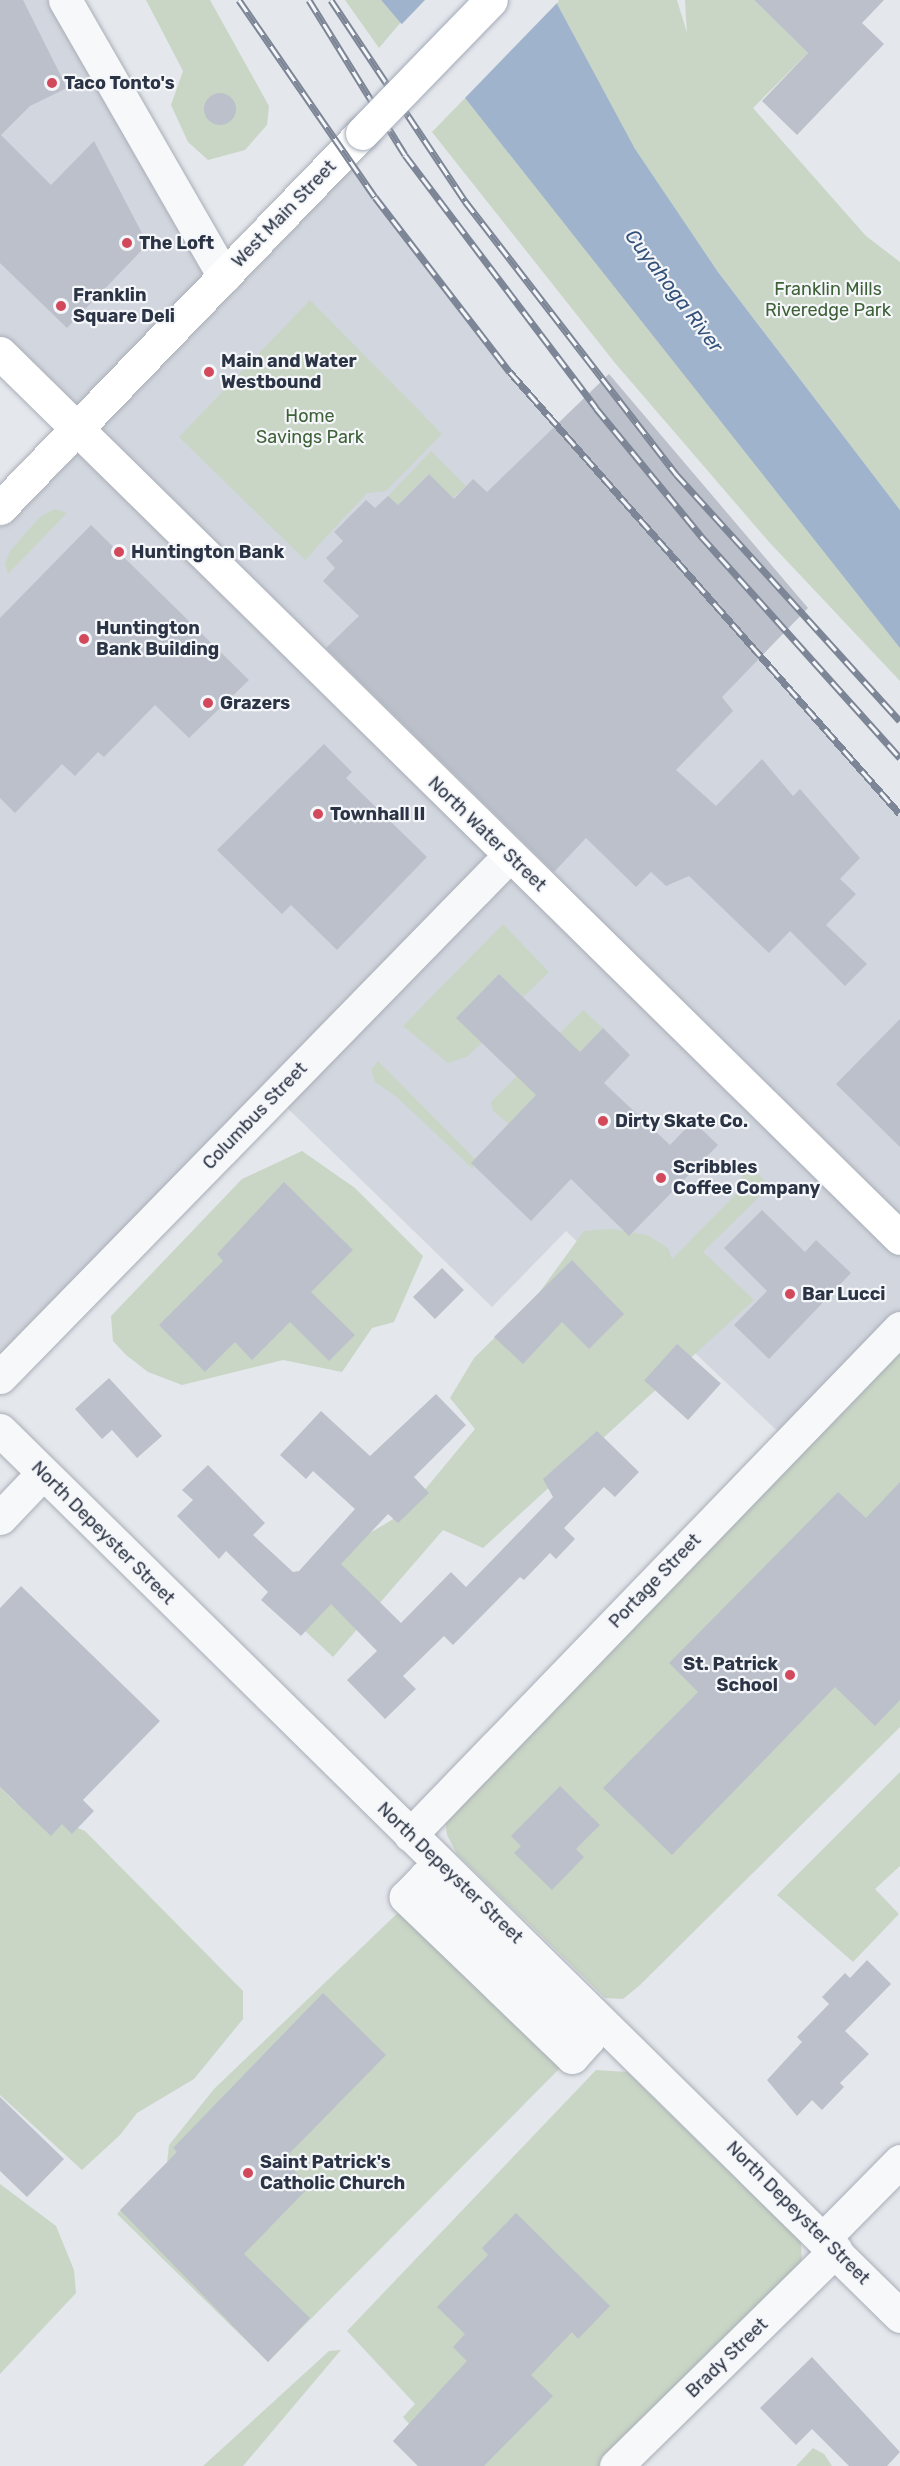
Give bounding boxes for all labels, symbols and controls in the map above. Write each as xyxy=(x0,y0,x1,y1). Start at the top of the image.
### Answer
place label: Taco Tonto's xyxy=(64,72,175,94)
marker: Taco Tonto's xyxy=(45,76,59,90)
street label: West Main Street xyxy=(227,156,341,272)
water label: Cuyahoga River xyxy=(620,225,728,357)
place label: The Loft xyxy=(139,232,214,254)
marker: The Loft xyxy=(120,236,134,250)
park label: Franklin Mills Riveredge Park xyxy=(765,279,891,322)
place label: Franklin Square Deli xyxy=(73,285,175,328)
marker: Franklin Square Deli xyxy=(54,299,68,313)
place label: Main and Water Westbound xyxy=(221,351,357,394)
marker: Main and Water Westbound xyxy=(202,365,216,379)
park label: Home Savings Park xyxy=(256,406,364,448)
place label: Huntington Bank xyxy=(131,541,284,563)
marker: Huntington Bank xyxy=(112,545,126,559)
place label: Huntington Bank Building xyxy=(96,618,219,660)
marker: Huntington Bank Building xyxy=(77,632,91,646)
place label: Grazers xyxy=(220,692,290,714)
marker: Grazers xyxy=(201,696,215,710)
street label: North Water Street xyxy=(423,772,551,896)
place label: Townhall II xyxy=(330,803,425,825)
marker: Townhall II xyxy=(311,807,325,821)
street label: Columbus Street xyxy=(198,1058,312,1174)
place label: Dirty Skate Co. xyxy=(615,1110,749,1132)
marker: Dirty Skate Co. xyxy=(596,1114,610,1128)
place label: Scribbles Coffee Company xyxy=(673,1157,820,1200)
marker: Scribbles Coffee Company xyxy=(654,1171,668,1185)
place label: Bar Lucci xyxy=(802,1283,886,1305)
marker: Bar Lucci xyxy=(783,1287,797,1301)
street label: North Depeyster Street xyxy=(27,1457,179,1609)
street label: Portage Street xyxy=(605,1529,705,1633)
place label: St. Patrick School xyxy=(683,1654,778,1696)
marker: St. Patrick School xyxy=(783,1668,797,1682)
street label: North Depeyster Street xyxy=(373,1798,527,1948)
street label: North Depeyster Street xyxy=(722,2137,874,2289)
place label: Saint Patrick's Catholic Church xyxy=(260,2152,405,2194)
marker: Saint Patrick's Catholic Church xyxy=(241,2166,255,2180)
street label: Brady Street xyxy=(681,2314,773,2402)

